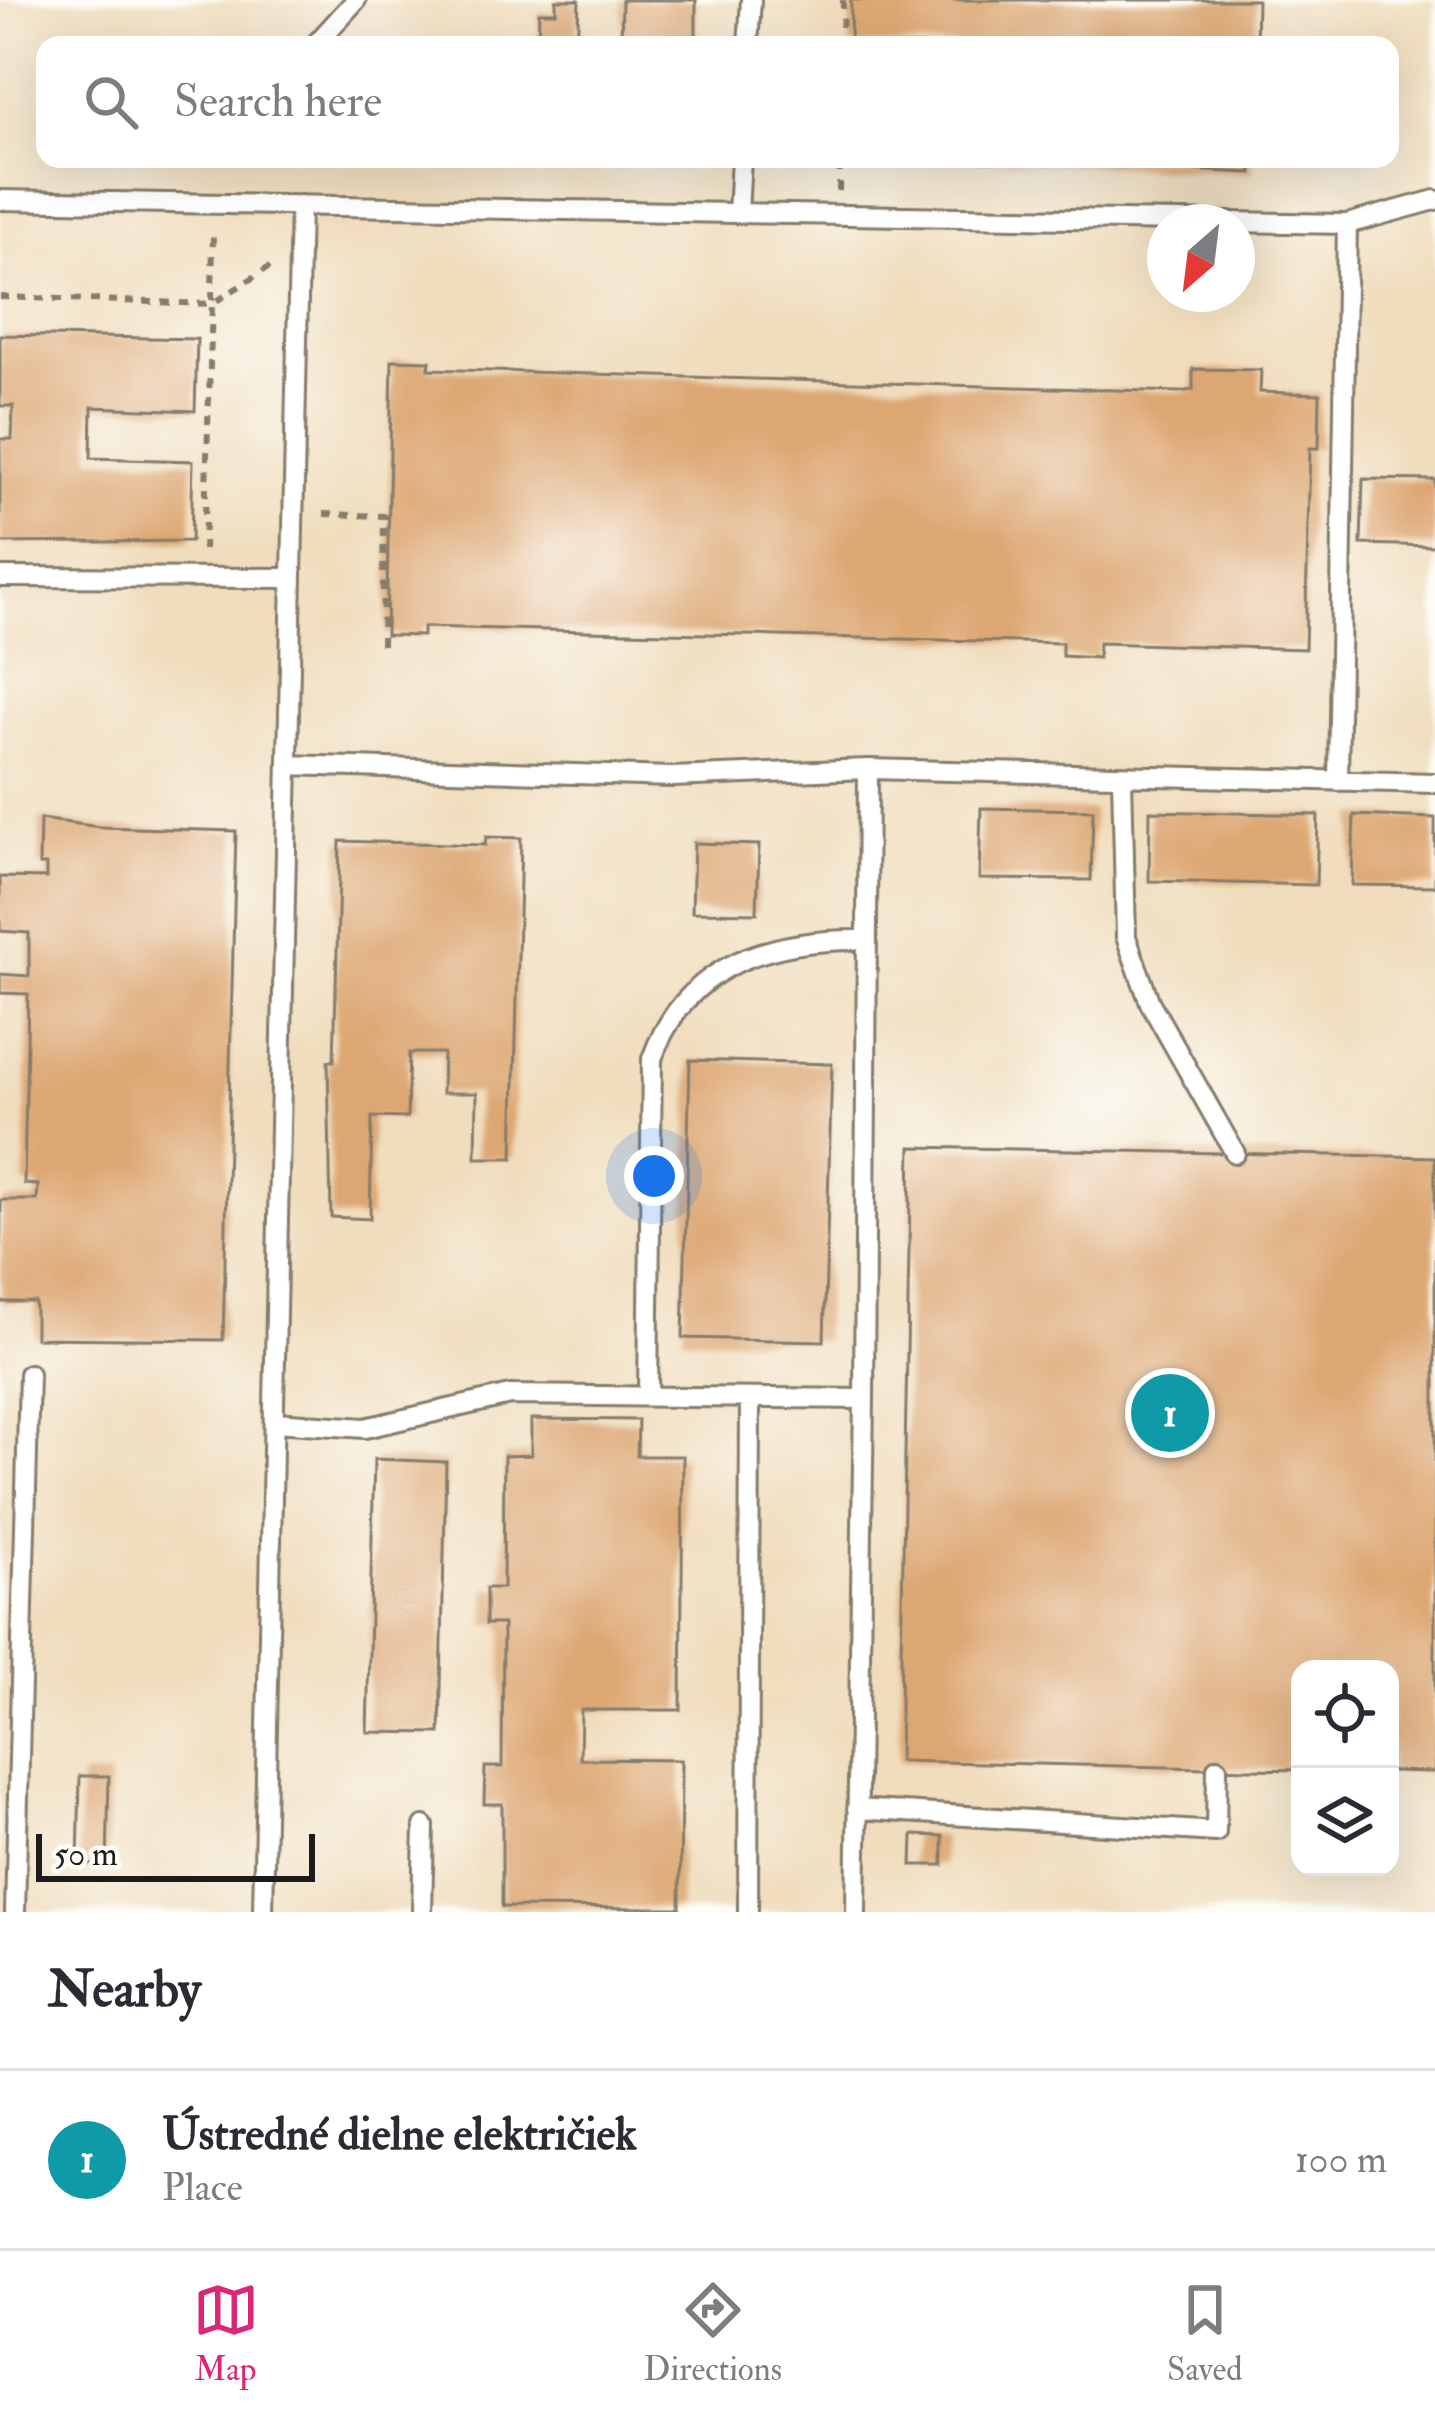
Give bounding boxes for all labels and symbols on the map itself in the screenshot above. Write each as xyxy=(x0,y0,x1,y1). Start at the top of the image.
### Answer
north arrow xyxy=(1147,204,1255,312)
your location xyxy=(624,1146,684,1206)
pin: 1 xyxy=(1131,1368,1209,1458)
scale bar xyxy=(36,1828,315,1881)

